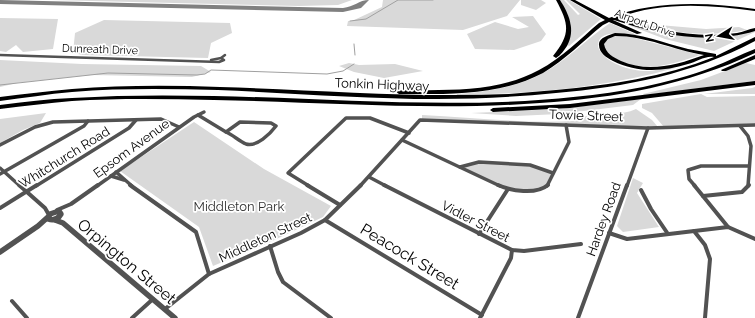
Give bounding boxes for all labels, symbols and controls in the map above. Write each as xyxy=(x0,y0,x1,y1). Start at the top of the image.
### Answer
street label: Airport Drive xyxy=(613,6,677,41)
north arrow xyxy=(699,16,739,56)
text: N xyxy=(702,32,717,43)
street label: Dunreath Drive xyxy=(62,42,139,57)
street label: Tonkin Highway xyxy=(334,75,430,94)
street label: Towie Street xyxy=(549,107,624,124)
street label: Epsom Avenue xyxy=(90,116,173,181)
street label: Whitchurch Road xyxy=(16,123,112,191)
street label: Hardey Road xyxy=(583,180,624,258)
street label: Vidler Street xyxy=(439,198,513,245)
park label: Middleton Park xyxy=(194,199,285,214)
street label: Middleton Street xyxy=(217,209,314,265)
street label: Orpington Street xyxy=(74,215,180,308)
street label: Peacock Street xyxy=(357,219,463,294)

